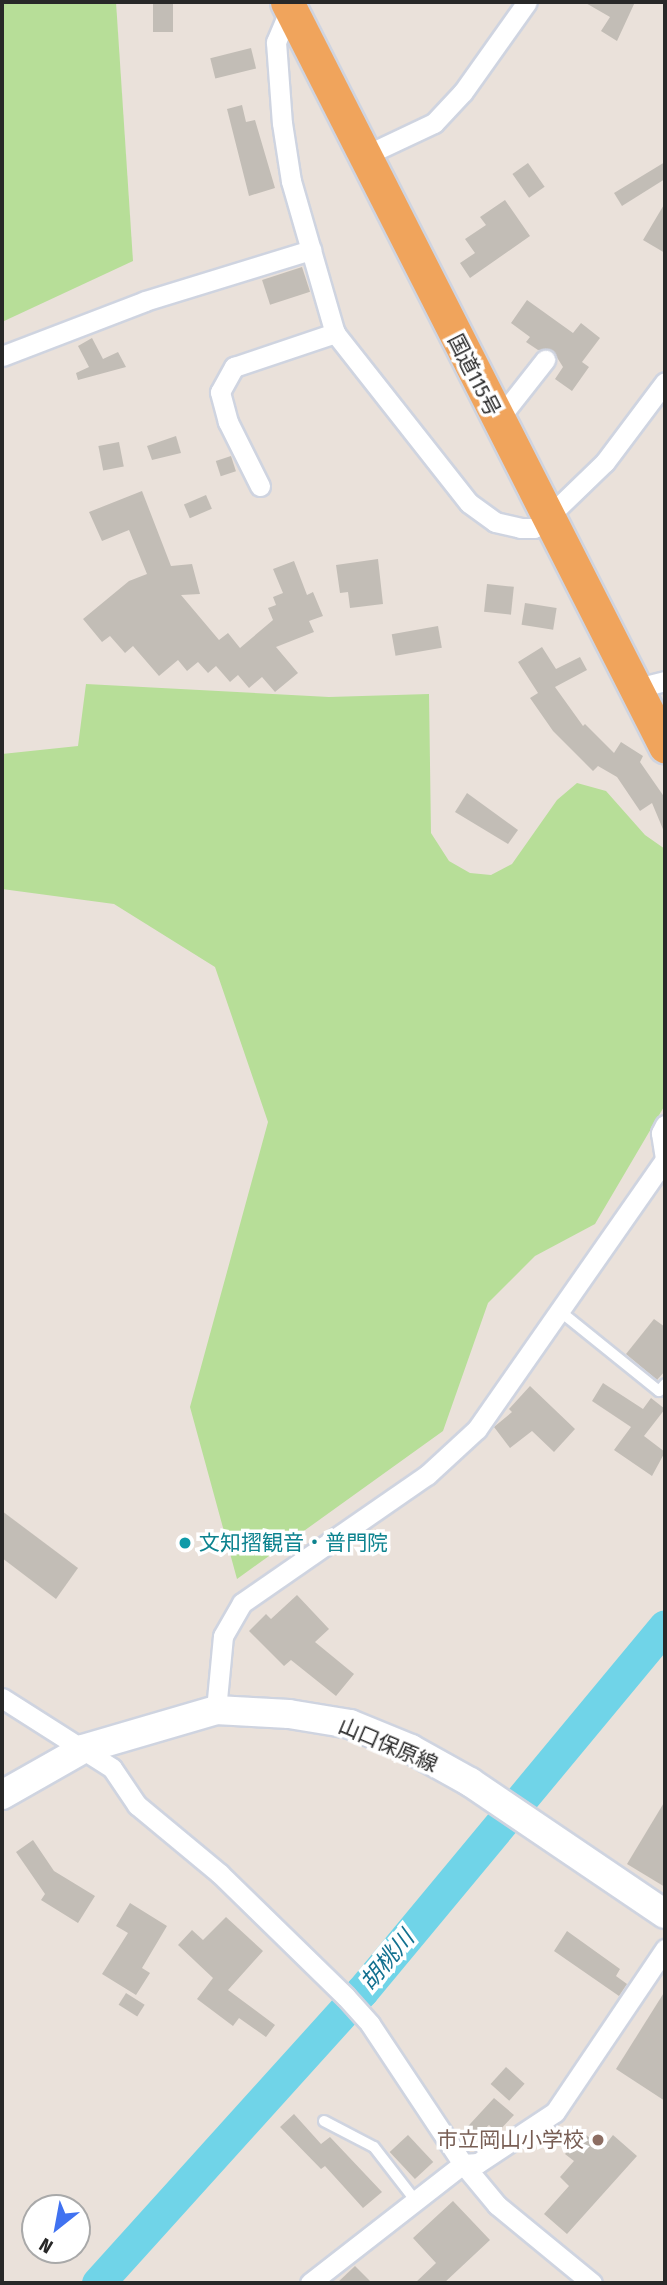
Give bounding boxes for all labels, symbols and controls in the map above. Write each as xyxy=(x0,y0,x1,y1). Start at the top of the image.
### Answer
street label: 国道115号 xyxy=(443,330,505,420)
place label: 文知摺観音・普門院 xyxy=(199,1530,388,1556)
marker: 文知摺観音・普門院 xyxy=(177,1535,193,1551)
street label: 山口保原線 xyxy=(335,1713,441,1777)
water label: 胡桃川 xyxy=(354,1925,420,1995)
place label: 市立岡山小学校 xyxy=(437,2127,584,2153)
marker: 市立岡山小学校 xyxy=(590,2132,606,2148)
north arrow xyxy=(21,2194,91,2264)
text: N xyxy=(35,2233,57,2259)

